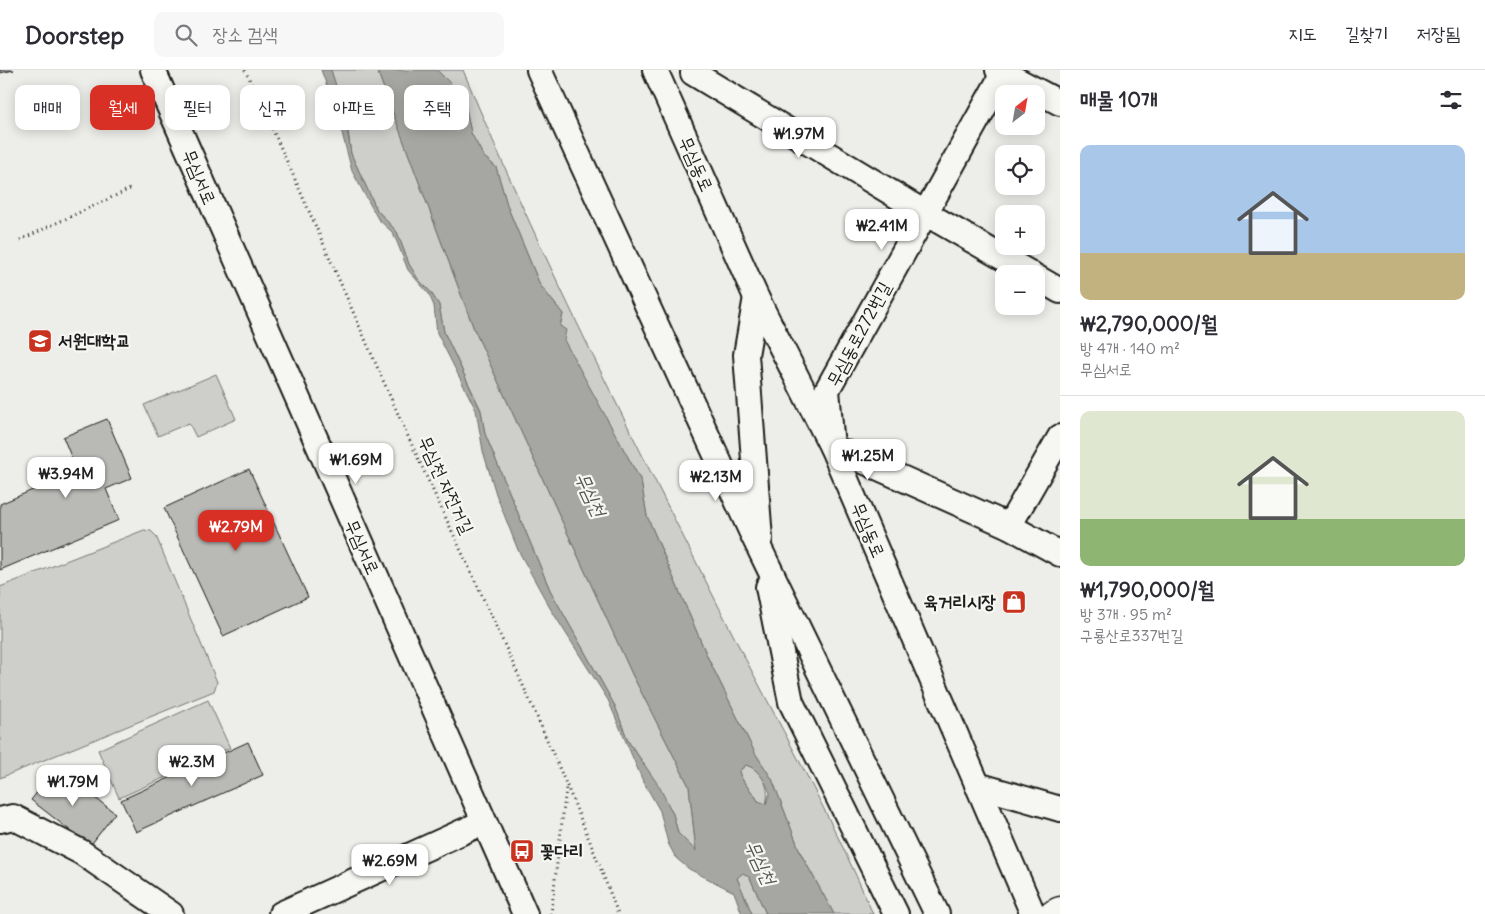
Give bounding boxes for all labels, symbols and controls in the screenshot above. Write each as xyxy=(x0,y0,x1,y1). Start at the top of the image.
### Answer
search box xyxy=(154,12,504,57)
text: Doorstep xyxy=(25,20,124,50)
icon: search xyxy=(172,21,200,49)
text: 장소 검색 xyxy=(212,22,278,46)
text: 지도 xyxy=(1288,22,1317,45)
text: 길찾기 xyxy=(1345,22,1389,45)
text: 저장됨 xyxy=(1417,22,1460,45)
chip: 매매 xyxy=(15,85,80,130)
chip: 월세 xyxy=(90,85,155,130)
chip: 필터 xyxy=(165,85,230,130)
chip: 신규 xyxy=(240,85,305,130)
chip: 아파트 xyxy=(315,85,394,130)
chip: 주택 xyxy=(404,85,469,130)
north arrow xyxy=(995,85,1045,135)
map controls xyxy=(995,85,1045,315)
text: 매물 10개 xyxy=(1080,86,1158,113)
icon: filters xyxy=(1437,86,1465,114)
pin: ₩1.97M xyxy=(758,116,840,159)
text: ₩1.97M xyxy=(773,123,825,143)
street label: 무심동로 xyxy=(674,133,719,195)
button: locate xyxy=(995,145,1045,195)
street label: 무심서로 xyxy=(178,146,221,208)
icon: home xyxy=(1228,178,1318,268)
button: + xyxy=(995,205,1045,255)
pin: ₩2.41M xyxy=(841,208,923,251)
text: ₩2.41M xyxy=(856,215,908,235)
button: − xyxy=(995,265,1045,315)
street label: 무심동로272번길 xyxy=(821,277,896,390)
text: ₩2,790,000/월 xyxy=(1080,310,1218,337)
school or university icon: 서원대학교 xyxy=(27,328,53,354)
place label: 서원대학교 xyxy=(58,329,130,352)
text: 방 4개 · 140 m² xyxy=(1080,338,1180,358)
text: 무심서로 xyxy=(1080,359,1132,379)
street label: 무심천 자전거길 xyxy=(414,432,479,538)
pin: ₩1.25M xyxy=(827,438,909,481)
pin: ₩1.69M xyxy=(315,442,397,485)
icon: home xyxy=(1228,443,1318,533)
text: ₩1.25M xyxy=(842,445,894,465)
text: ₩1.69M xyxy=(330,449,383,469)
pin: ₩3.94M xyxy=(25,456,107,499)
pin: ₩2.13M xyxy=(675,460,757,502)
text: ₩3.94M xyxy=(38,463,94,483)
text: ₩2.13M xyxy=(690,466,742,486)
water label: 무심천 xyxy=(570,468,612,521)
street label: 무심동로 xyxy=(847,499,890,561)
pin: ₩2.79M xyxy=(195,510,277,552)
text: ₩2.79M xyxy=(209,516,263,536)
street label: 무심서로 xyxy=(340,516,385,578)
text: ₩1,790,000/월 xyxy=(1080,576,1215,603)
shop icon: 육거리시장 xyxy=(1001,589,1027,615)
place label: 육거리시장 xyxy=(924,590,997,613)
text: 방 3개 · 95 m² xyxy=(1080,604,1172,624)
text: 구룡산로337번길 xyxy=(1080,625,1183,645)
pin: ₩2.3M xyxy=(157,744,227,787)
text: ₩2.3M xyxy=(169,751,215,771)
pin: ₩1.79M xyxy=(32,764,114,807)
text: ₩1.79M xyxy=(47,771,99,791)
water label: 무심천 xyxy=(740,836,782,889)
bus stop icon: 꽃다리 xyxy=(509,838,535,864)
place label: 꽃다리 xyxy=(540,839,583,862)
pin: ₩2.69M xyxy=(349,844,431,886)
text: ₩2.69M xyxy=(362,850,418,870)

